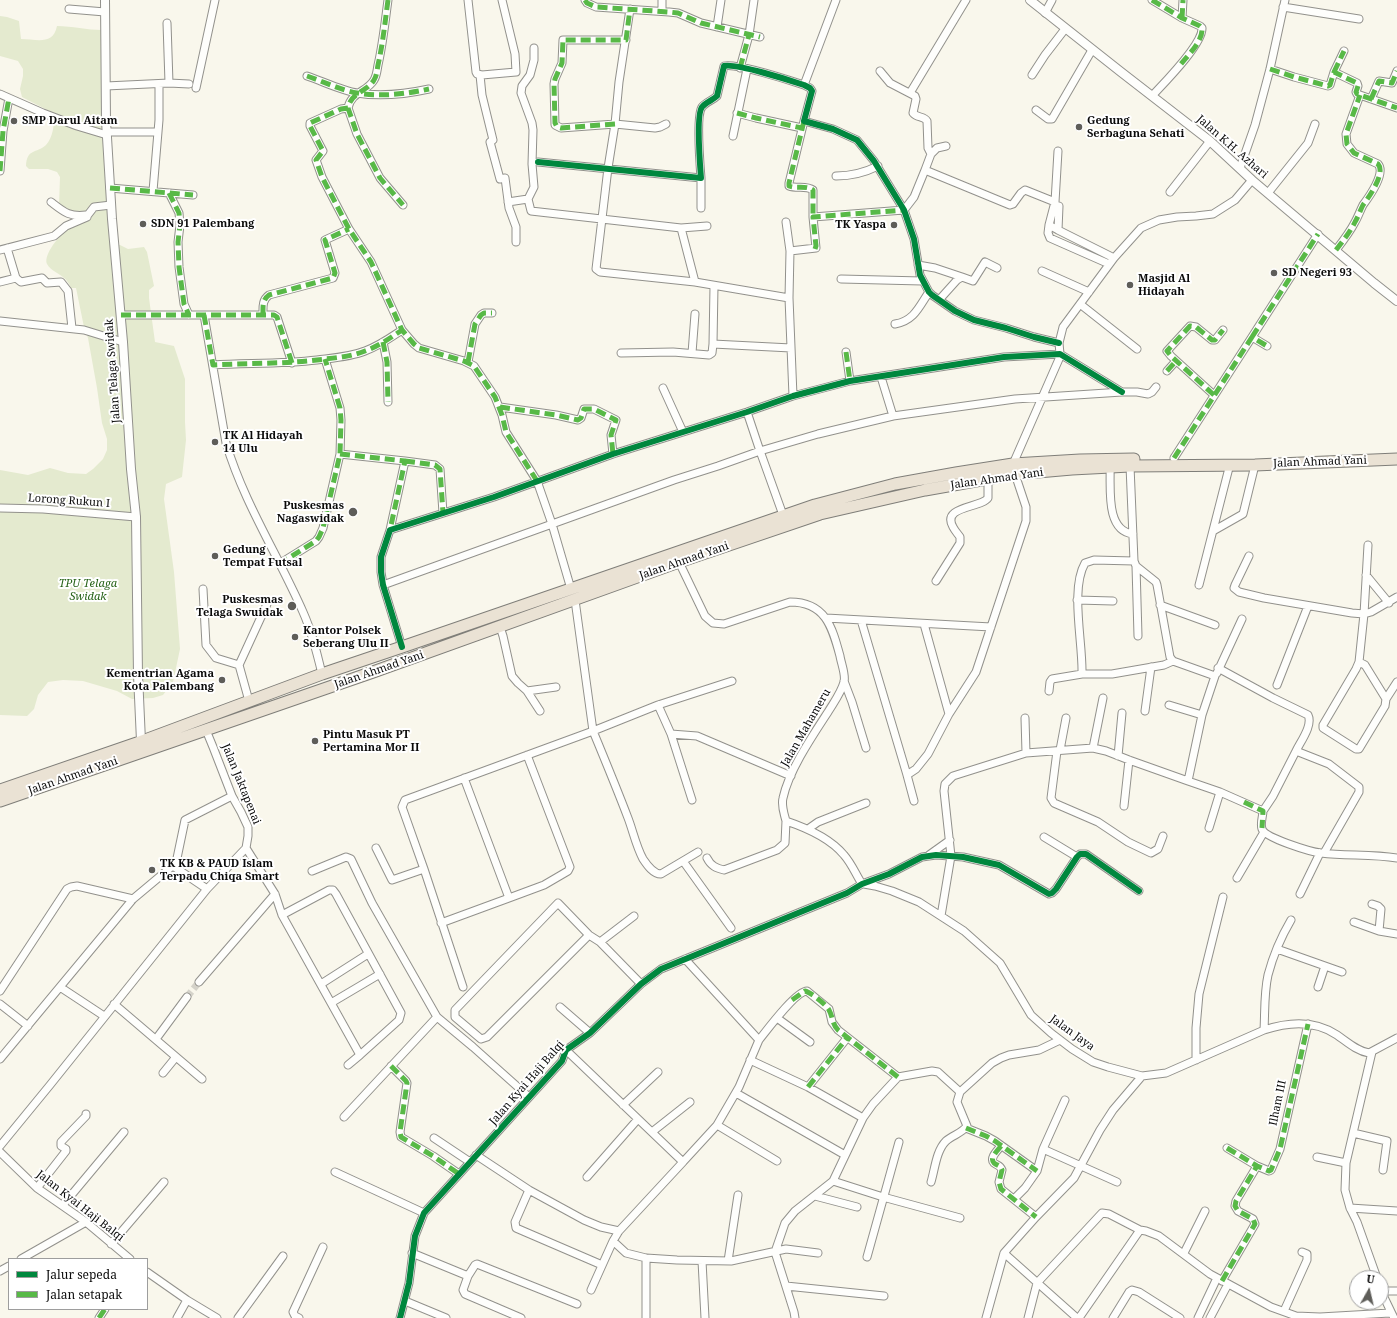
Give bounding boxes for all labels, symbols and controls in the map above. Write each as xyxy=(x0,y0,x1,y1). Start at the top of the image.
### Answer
street label: Jalan K.H. Azhari xyxy=(1194,113,1270,181)
place label: SMP Darul Aitam xyxy=(22,114,118,128)
place label: Gedung Serbaguna Sehati xyxy=(1087,114,1184,140)
marker: SMP Darul Aitam xyxy=(9,116,19,126)
marker: Gedung Serbaguna Sehati xyxy=(1074,122,1084,132)
place label: SDN 91 Palembang xyxy=(151,217,254,231)
place label: TK Yaspa xyxy=(835,218,886,232)
marker: SDN 91 Palembang xyxy=(138,219,148,229)
marker: TK Yaspa xyxy=(889,220,899,230)
place label: SD Negeri 93 xyxy=(1282,266,1352,280)
marker: SD Negeri 93 xyxy=(1269,268,1279,278)
place label: Masjid Al Hidayah xyxy=(1138,272,1190,298)
marker: Masjid Al Hidayah xyxy=(1125,280,1135,290)
street label: Jalan Telaga Swidak xyxy=(103,318,123,424)
place label: TK Al Hidayah 14 Ulu xyxy=(223,429,303,455)
marker: TK Al Hidayah 14 Ulu xyxy=(210,437,220,447)
street label: Jalan Ahmad Yani xyxy=(1273,454,1367,470)
street label: Jalan Ahmad Yani xyxy=(950,466,1044,492)
street label: Lorong Rukun I xyxy=(28,492,110,510)
place label: Puskesmas Nagaswidak xyxy=(277,499,344,525)
marker: Puskesmas Nagaswidak xyxy=(347,506,359,518)
street label: Jalan Ahmad Yani xyxy=(638,540,730,582)
place label: Gedung Tempat Futsal xyxy=(223,543,302,569)
marker: Gedung Tempat Futsal xyxy=(210,551,220,561)
park label: TPU Telaga Swidak xyxy=(59,577,117,603)
place label: Puskesmas Telaga Swuidak xyxy=(196,593,283,619)
marker: Puskesmas Telaga Swuidak xyxy=(286,600,298,612)
place label: Kantor Polsek Seberang Ulu II xyxy=(303,624,389,650)
marker: Kantor Polsek Seberang Ulu II xyxy=(290,632,300,642)
street label: Jalan Ahmad Yani xyxy=(333,649,425,691)
place label: Kementrian Agama Kota Palembang xyxy=(106,667,214,693)
marker: Kementrian Agama Kota Palembang xyxy=(217,675,227,685)
street label: Jalan Mahameru xyxy=(778,687,834,769)
place label: Pintu Masuk PT Pertamina Mor II xyxy=(323,728,419,754)
marker: Pintu Masuk PT Pertamina Mor II xyxy=(310,736,320,746)
street label: Jalan Jaktapenai xyxy=(219,742,263,826)
street label: Jalan Ahmad Yani xyxy=(27,755,119,797)
place label: TK KB & PAUD Islam Terpadu Chiqa Smart xyxy=(160,857,279,883)
marker: TK KB & PAUD Islam Terpadu Chiqa Smart xyxy=(147,865,157,875)
street label: Jalan Jaya xyxy=(1047,1012,1097,1054)
street label: Jalan Kyai Haji Balqi xyxy=(487,1038,567,1128)
street label: Ilham III xyxy=(1267,1079,1289,1127)
street label: Jalan Kyai Haji Balqi xyxy=(34,1168,126,1244)
legend xyxy=(8,1258,148,1310)
text: Jalur sepeda xyxy=(46,1266,117,1283)
north arrow xyxy=(1349,1270,1389,1310)
text: U xyxy=(1365,1271,1376,1287)
text: Jalan setapak xyxy=(46,1286,122,1303)

